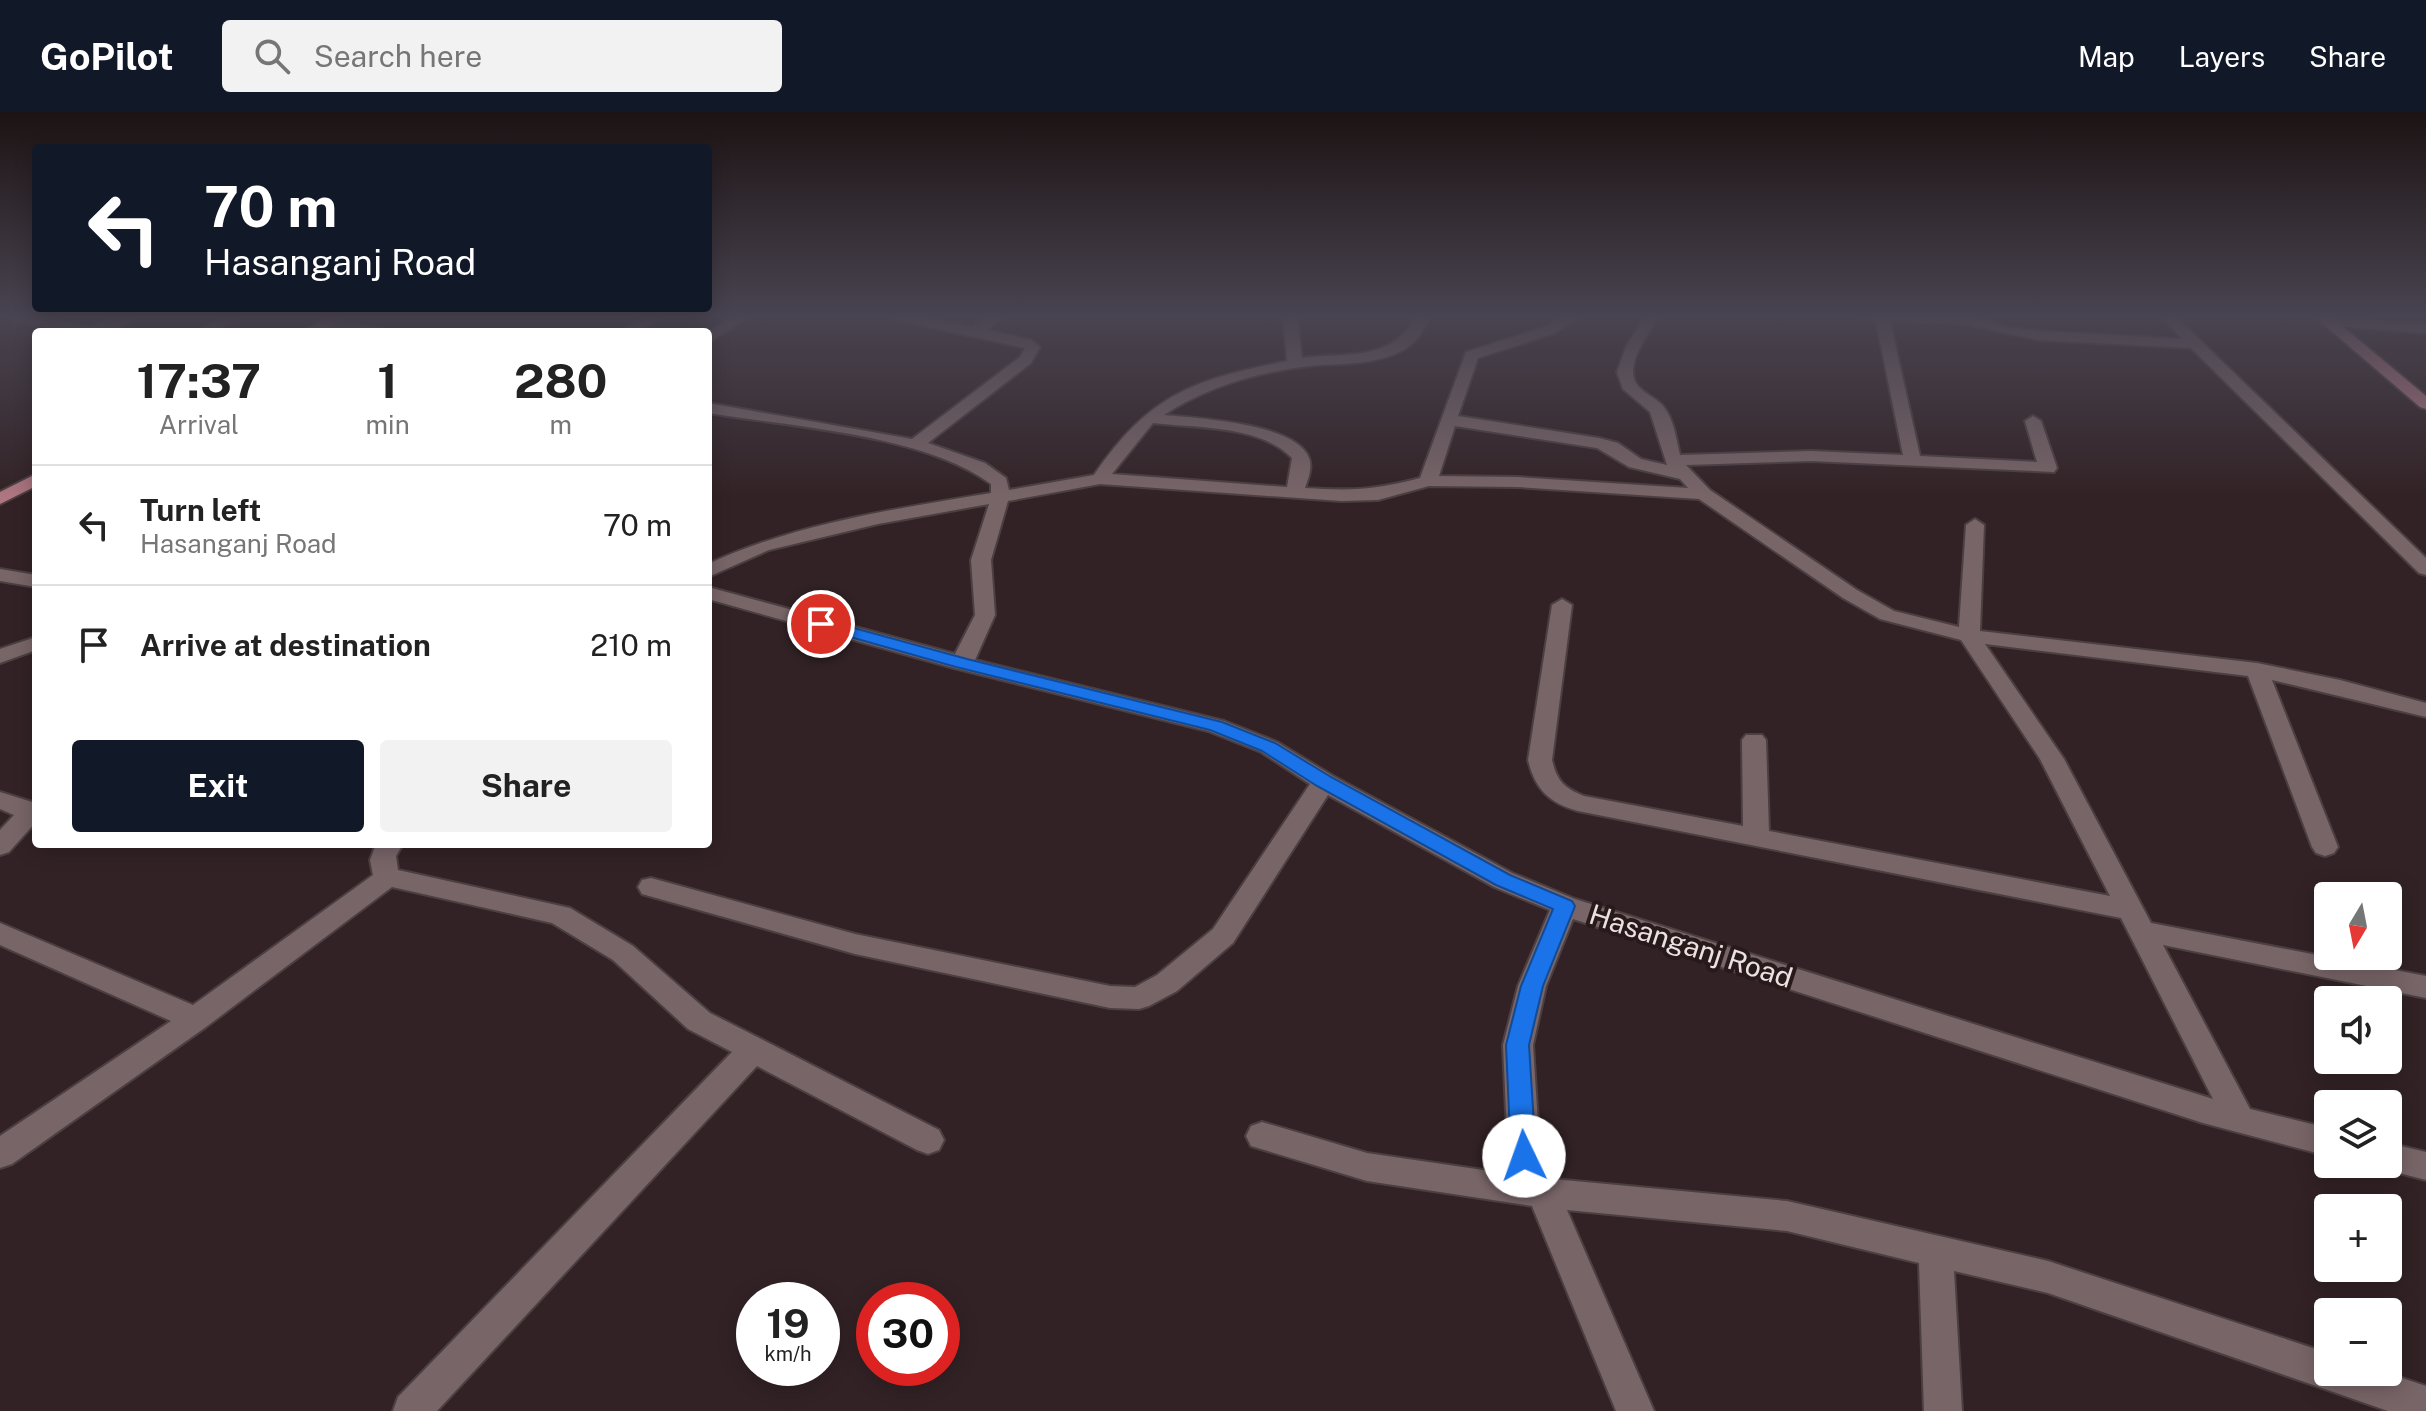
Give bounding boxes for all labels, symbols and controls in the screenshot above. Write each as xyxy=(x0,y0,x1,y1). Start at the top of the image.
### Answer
search box xyxy=(222,20,782,92)
text: GoPilot xyxy=(40,34,174,79)
icon: search xyxy=(250,34,294,78)
text: Search here xyxy=(314,38,482,74)
text: Map xyxy=(2078,40,2135,73)
text: Layers xyxy=(2179,40,2265,73)
text: Share xyxy=(2309,40,2386,73)
text: 70 m xyxy=(204,174,337,240)
icon: left xyxy=(72,176,176,280)
text: Hasanganj Road xyxy=(204,241,476,283)
text: 17:37 xyxy=(136,352,261,409)
text: 1 xyxy=(377,352,398,409)
text: 280 xyxy=(514,352,608,409)
text: Arrival xyxy=(159,409,239,440)
text: min xyxy=(366,409,410,440)
text: m xyxy=(550,409,572,440)
text: Turn left xyxy=(140,492,261,528)
icon: left xyxy=(72,503,116,547)
text: 70 m xyxy=(603,507,672,543)
text: Hasanganj Road xyxy=(140,528,337,559)
pin xyxy=(787,590,855,658)
icon: arrive xyxy=(799,602,843,646)
icon: arrive xyxy=(72,623,116,667)
text: Arrive at destination xyxy=(140,627,431,663)
text: 210 m xyxy=(590,627,672,663)
button: Exit xyxy=(72,740,364,832)
button: Share xyxy=(380,740,672,832)
north arrow xyxy=(2314,882,2402,970)
map controls xyxy=(2314,882,2402,1386)
street label: Hasanganj Road xyxy=(1585,897,1797,994)
button: sound xyxy=(2314,986,2402,1074)
button: layers xyxy=(2314,1090,2402,1178)
position arrow xyxy=(1482,1114,1566,1198)
button: + xyxy=(2314,1194,2402,1282)
speed limit sign: 30 xyxy=(856,1282,960,1386)
button: − xyxy=(2314,1298,2402,1386)
text: 19 xyxy=(766,1300,810,1347)
text: km/h xyxy=(764,1342,812,1366)

